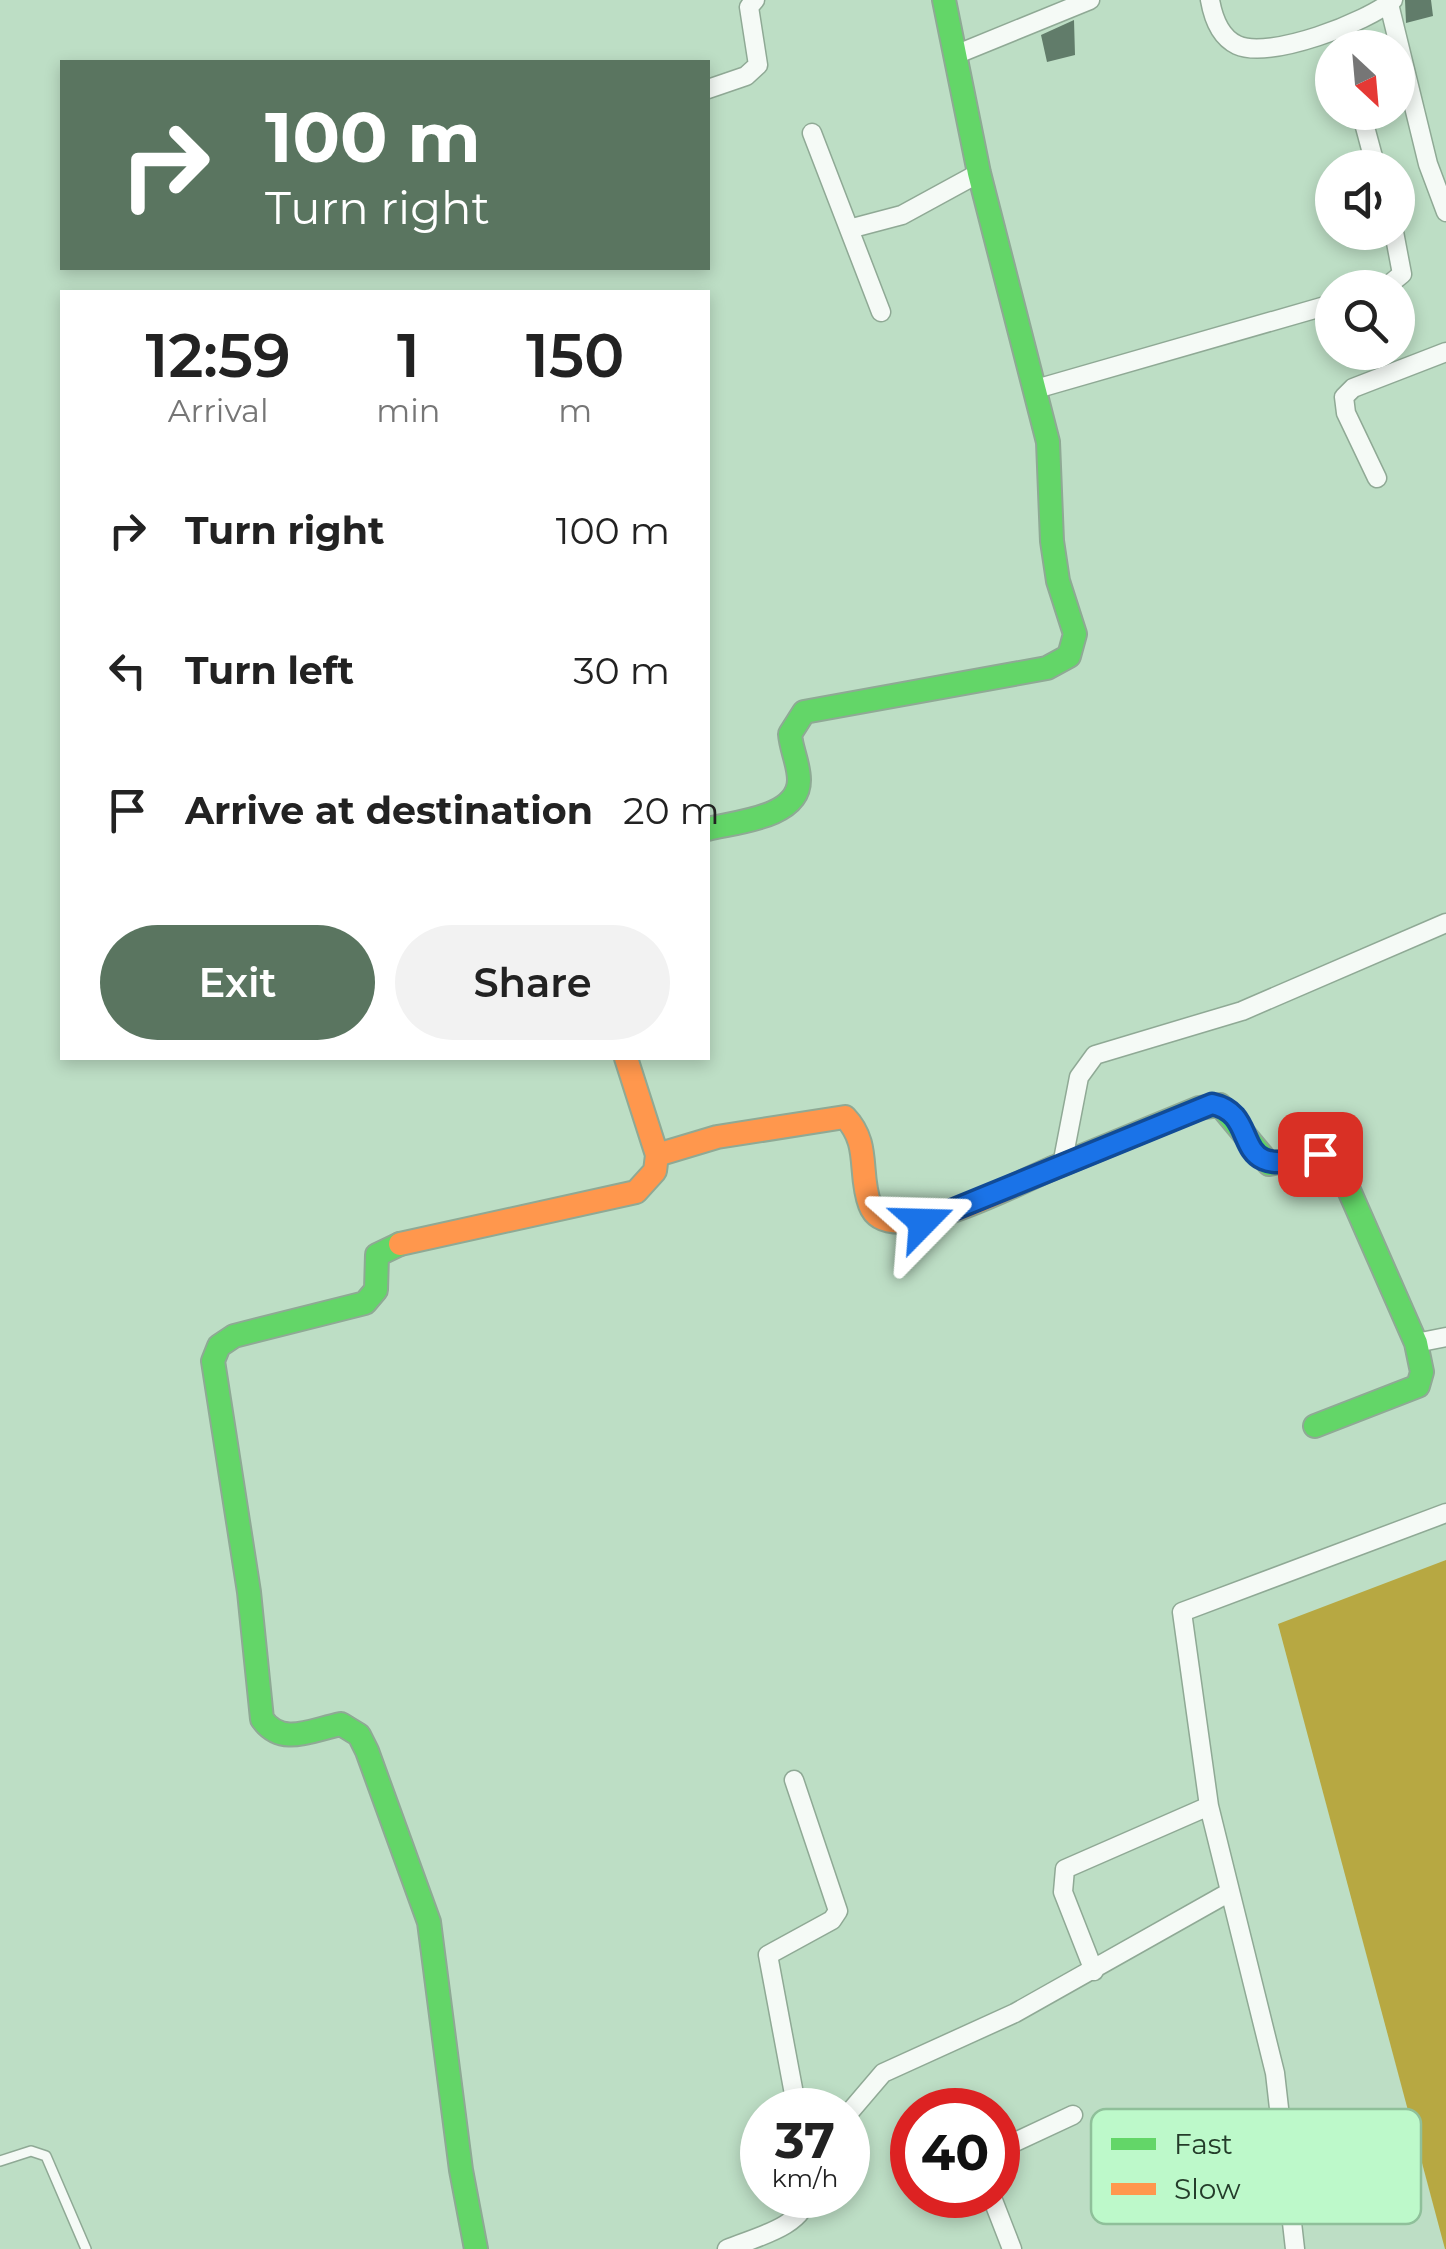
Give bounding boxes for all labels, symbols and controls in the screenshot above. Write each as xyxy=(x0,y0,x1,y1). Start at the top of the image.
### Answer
north arrow xyxy=(1315,30,1415,130)
map controls xyxy=(1315,30,1415,370)
text: 100 m xyxy=(265,94,481,180)
icon: right xyxy=(100,100,230,230)
button: sound xyxy=(1315,150,1415,250)
text: Turn right xyxy=(265,180,490,235)
button: search xyxy=(1315,270,1415,370)
text: 12:59 xyxy=(146,319,291,392)
text: 1 xyxy=(397,319,420,392)
text: 150 xyxy=(526,319,624,392)
text: Arrival xyxy=(168,391,269,430)
text: min xyxy=(376,391,440,430)
text: m xyxy=(558,391,592,430)
icon: right xyxy=(100,503,155,558)
text: Turn right xyxy=(185,507,384,554)
text: 100 m xyxy=(556,507,670,554)
icon: left xyxy=(100,643,155,698)
text: Turn left xyxy=(185,647,354,694)
text: 30 m xyxy=(573,647,670,694)
icon: arrive xyxy=(100,783,155,838)
text: Arrive at destination xyxy=(185,787,593,834)
text: 20 m xyxy=(623,787,720,834)
button: Exit xyxy=(100,925,375,1040)
button: Share xyxy=(395,925,670,1040)
pin xyxy=(1278,1112,1363,1197)
icon: arrive xyxy=(1293,1127,1348,1182)
position arrow xyxy=(871,1170,975,1274)
speed limit sign: 40 xyxy=(890,2088,1020,2218)
legend xyxy=(1091,2109,1421,2224)
text: 37 xyxy=(775,2110,835,2171)
text: Fast xyxy=(1174,2127,1233,2161)
text: km/h xyxy=(772,2163,838,2193)
text: Slow xyxy=(1174,2172,1241,2206)

